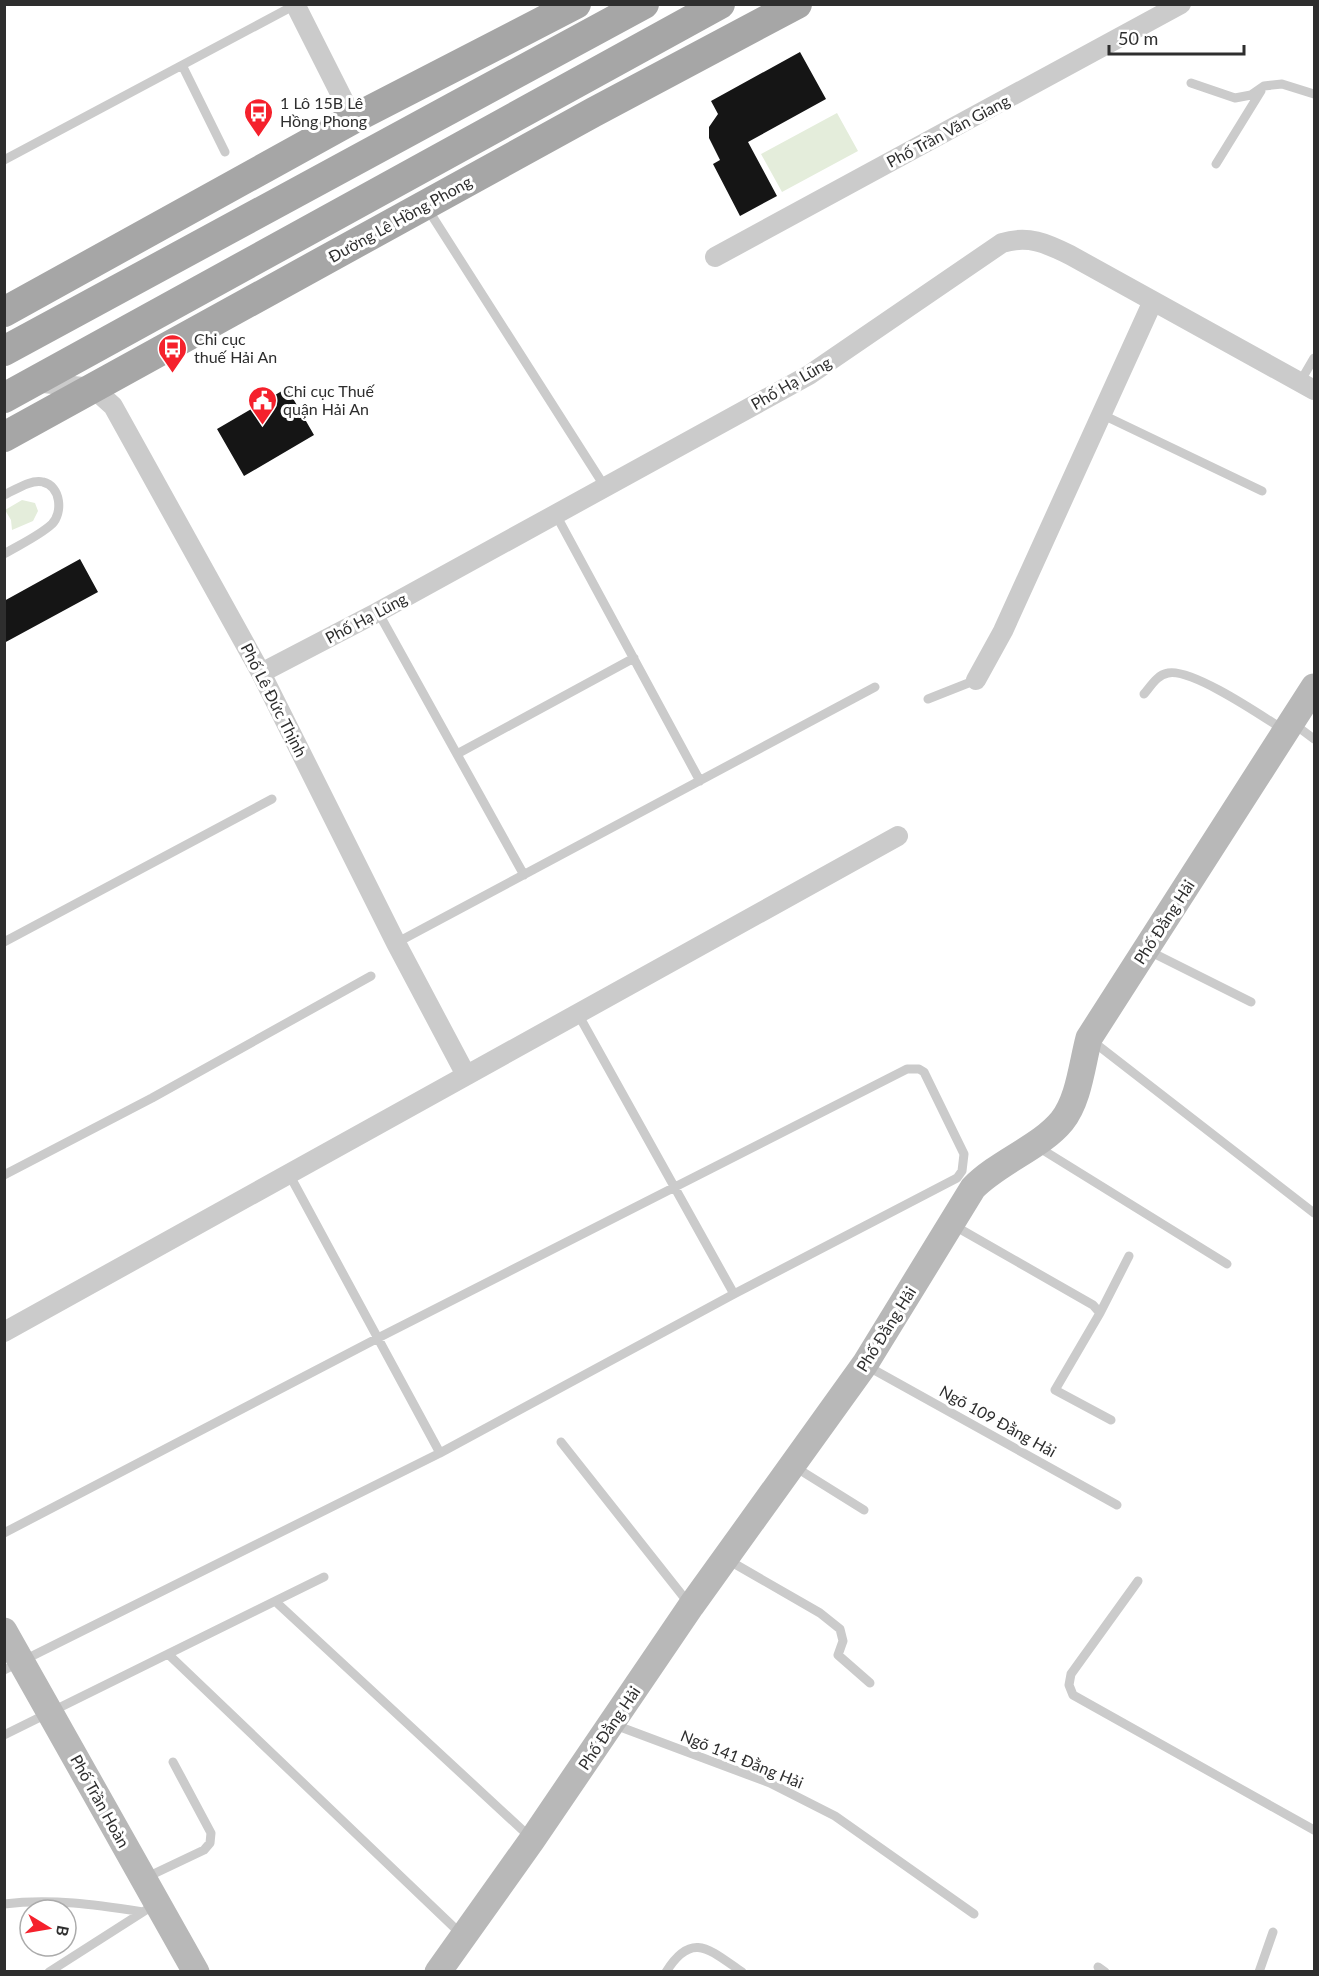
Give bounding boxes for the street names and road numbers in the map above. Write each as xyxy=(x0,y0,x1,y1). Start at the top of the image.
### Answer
street label: Phố Trần Văn Giang xyxy=(883,90,1012,171)
street label: Đường Lê Hồng Phong xyxy=(325,171,475,266)
street label: Phố Hạ Lũng xyxy=(747,352,834,413)
street label: Phố Hạ Lũng xyxy=(322,588,410,647)
street label: Phố Lê Đức Thịnh xyxy=(238,640,311,760)
street label: Phố Đằng Hải xyxy=(1129,876,1198,967)
street label: Phố Đằng Hải xyxy=(852,1283,919,1375)
street label: Ngõ 109 Đằng Hải xyxy=(937,1381,1060,1460)
street label: Phố Đằng Hải xyxy=(574,1682,644,1773)
street label: Ngõ 141 Đằng Hải xyxy=(678,1725,806,1792)
street label: Phố Trần Hoàn xyxy=(67,1751,134,1851)

